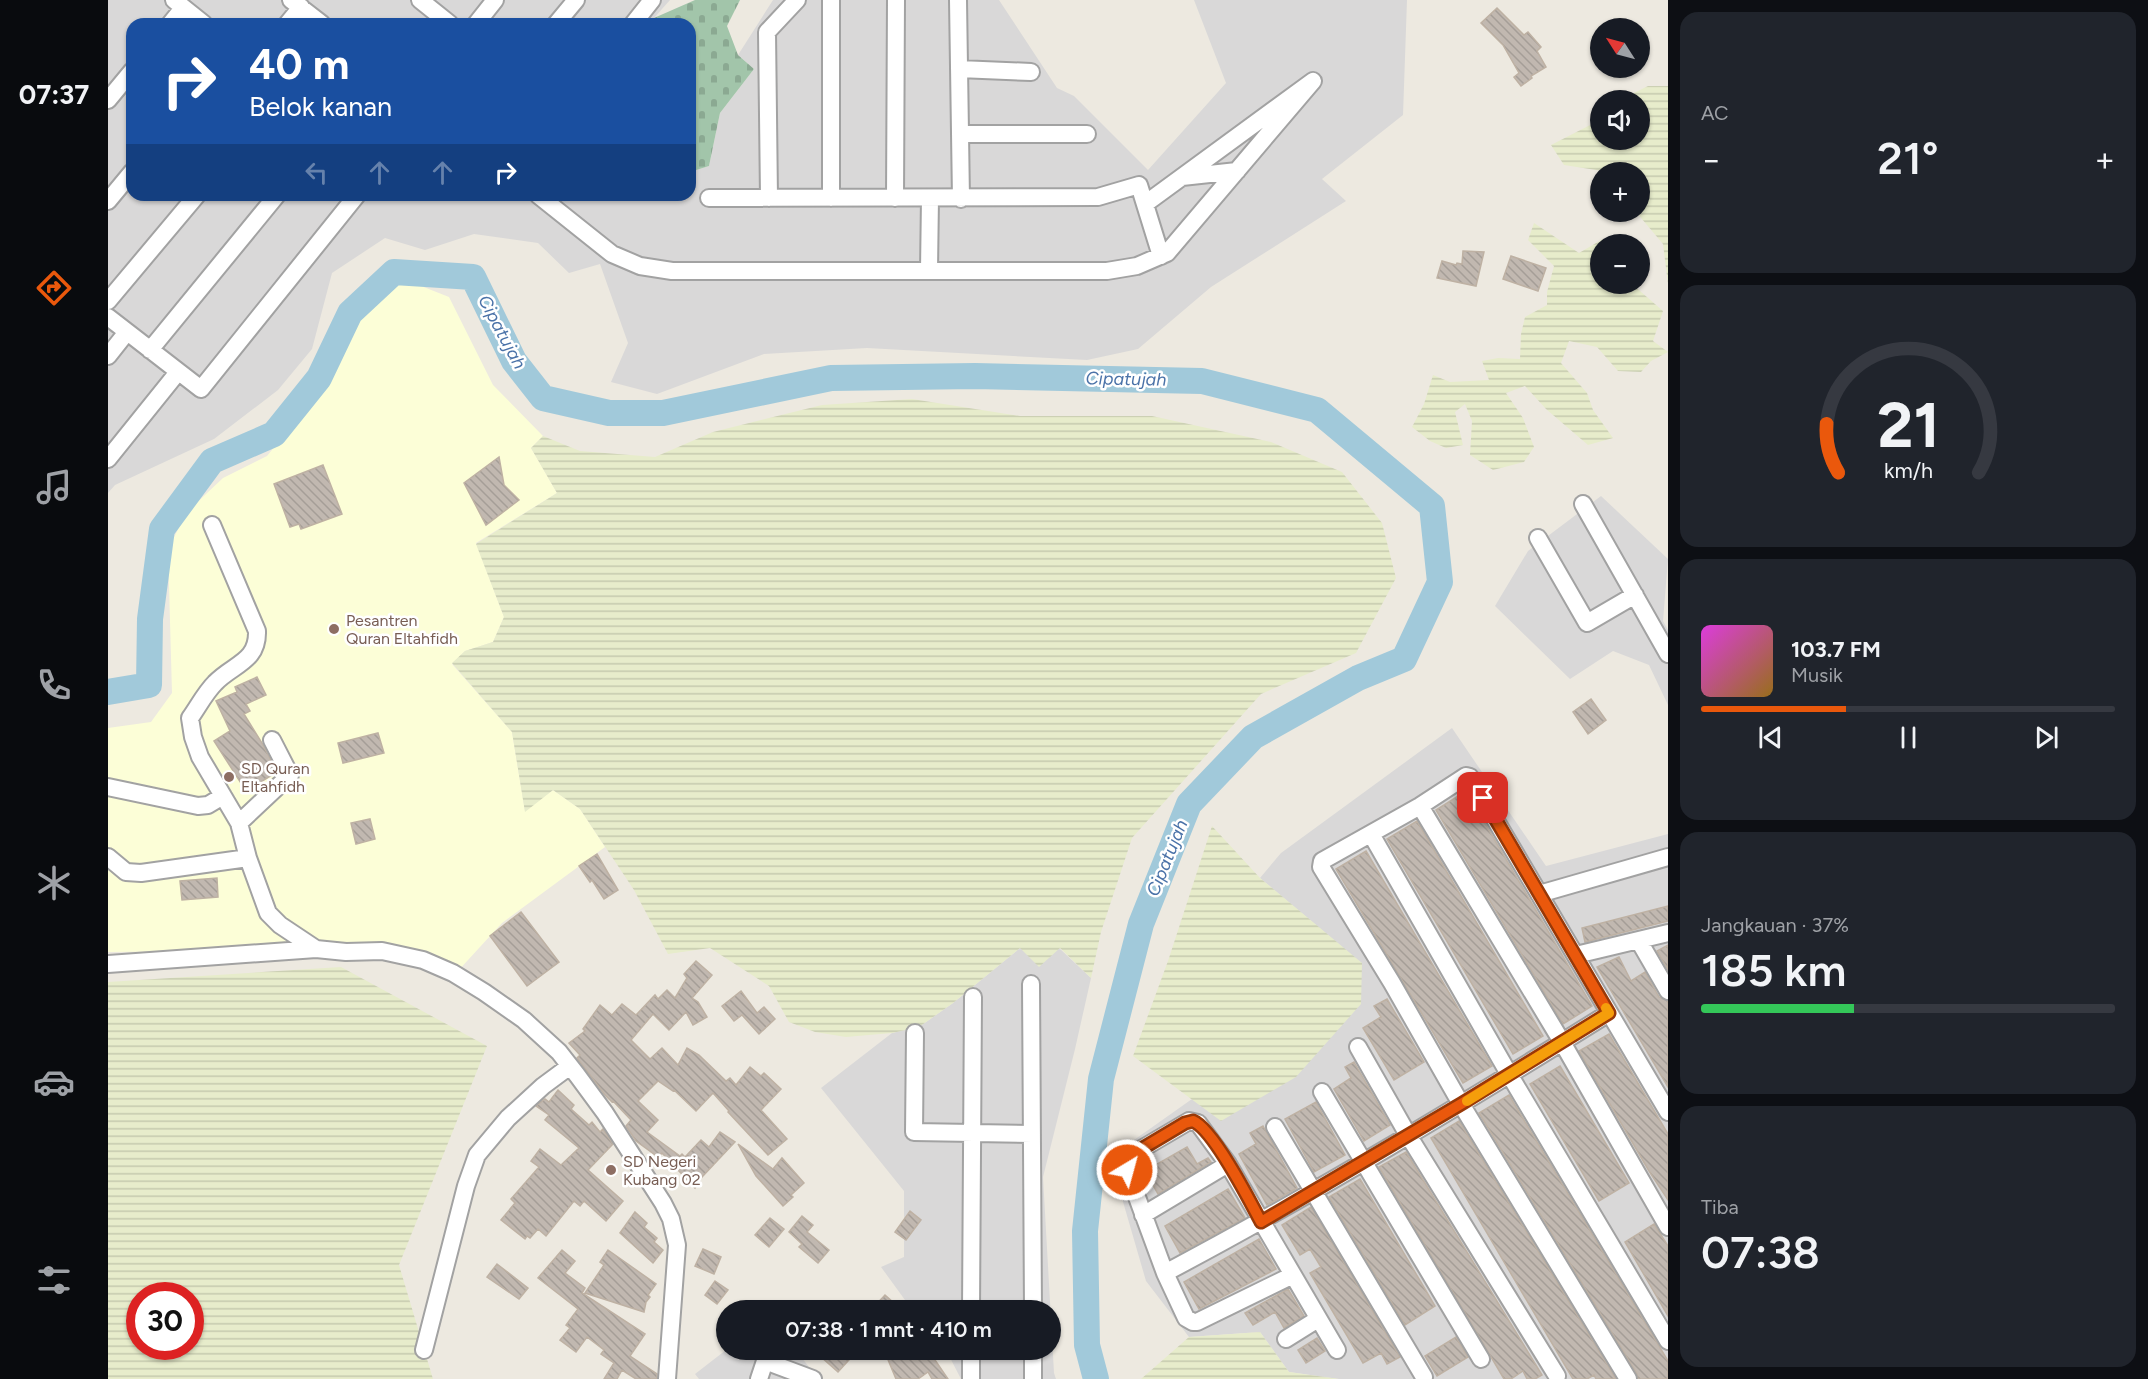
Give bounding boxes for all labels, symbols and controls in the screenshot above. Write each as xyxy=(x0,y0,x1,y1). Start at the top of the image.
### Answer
north arrow xyxy=(1590,18,1650,78)
map controls xyxy=(1590,18,1650,294)
text: 40 m xyxy=(249,39,349,90)
icon: right xyxy=(150,42,228,120)
text: 07:37 xyxy=(19,78,89,111)
text: Belok kanan xyxy=(249,90,392,123)
button: sound xyxy=(1590,90,1650,150)
text: AC xyxy=(1701,101,1729,125)
text: 21° xyxy=(1877,131,1939,185)
text: − xyxy=(1701,140,1722,179)
text: + xyxy=(2094,140,2115,179)
icon: left xyxy=(300,156,333,189)
icon: ahead xyxy=(363,156,396,189)
icon: ahead xyxy=(426,156,459,189)
icon: right xyxy=(489,156,522,189)
button: + xyxy=(1590,162,1650,222)
button: − xyxy=(1590,234,1650,294)
icon: directions xyxy=(33,267,75,309)
water label: Cipatujah xyxy=(473,291,531,373)
water label: Cipatujah xyxy=(1085,367,1167,391)
text: 21 xyxy=(1877,388,1939,463)
text: km/h xyxy=(1884,459,1932,484)
icon: music xyxy=(33,466,75,508)
place label: Pesantren Quran Eltahfidh xyxy=(346,611,458,648)
marker: Pesantren Quran Eltahfidh xyxy=(327,622,341,636)
text: 103.7 FM xyxy=(1791,636,1881,663)
text: Musik xyxy=(1791,663,1843,687)
icon: phone xyxy=(33,664,75,706)
icon: previous xyxy=(1754,721,1787,754)
icon: pause xyxy=(1892,721,1925,754)
icon: next xyxy=(2030,721,2063,754)
place label: SD Quran Eltahfidh xyxy=(241,759,310,796)
marker: SD Quran Eltahfidh xyxy=(222,770,236,784)
pin xyxy=(1457,772,1508,823)
icon: arrive xyxy=(1466,781,1499,814)
water label: Cipatujah xyxy=(1142,816,1192,900)
icon: climate xyxy=(33,862,75,904)
text: Jangkauan · 37% xyxy=(1701,913,1849,937)
text: 185 km xyxy=(1701,943,1846,997)
icon: car xyxy=(33,1061,75,1103)
position arrow xyxy=(1095,1138,1159,1202)
place label: SD Negeri Kubang 02 xyxy=(623,1152,701,1189)
marker: SD Negeri Kubang 02 xyxy=(604,1163,618,1177)
text: Tiba xyxy=(1701,1195,1739,1219)
text: 07:38 xyxy=(1701,1225,1820,1279)
icon: filters xyxy=(33,1259,75,1301)
speed limit sign: 30 xyxy=(126,1282,204,1360)
text: 07:38 · 1 mnt · 410 m xyxy=(785,1316,992,1343)

